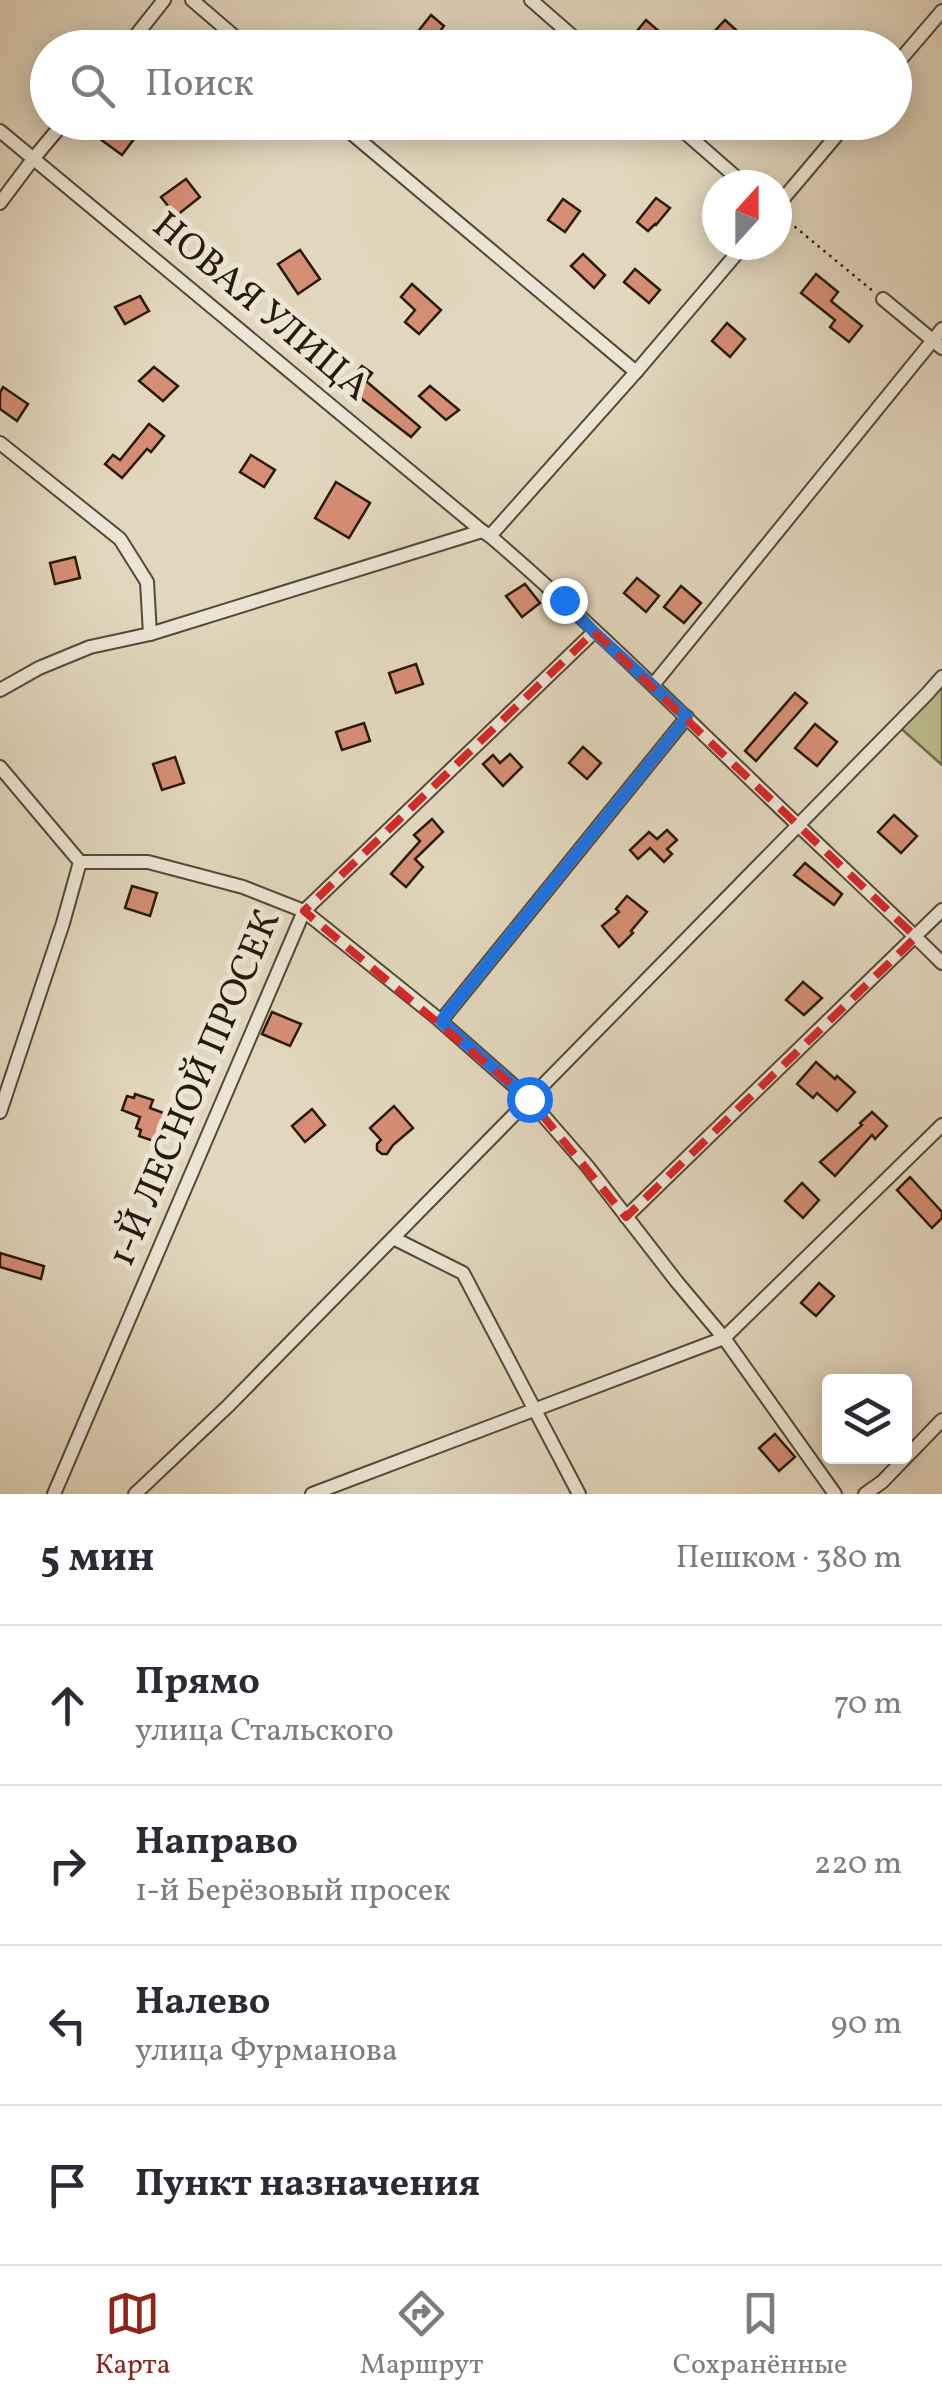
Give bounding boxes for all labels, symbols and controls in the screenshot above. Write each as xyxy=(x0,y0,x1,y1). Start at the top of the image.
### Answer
search box xyxy=(30,30,912,140)
icon: search xyxy=(65,58,120,113)
text: Поиск xyxy=(145,59,254,112)
north arrow xyxy=(702,170,792,260)
street label: НОВАЯ УЛИЦА xyxy=(140,201,380,415)
route end xyxy=(542,578,588,624)
street label: 1-Й ЛЕСНОЙ ПРОСЕК xyxy=(97,903,295,1275)
route start xyxy=(507,1077,553,1123)
map controls xyxy=(822,1374,912,1464)
button: layers xyxy=(822,1374,912,1464)
text: 5 мин xyxy=(40,1530,154,1589)
text: Пешком · 380 m xyxy=(676,1537,902,1581)
text: Прямо xyxy=(135,1657,260,1710)
icon: ahead xyxy=(40,1678,95,1733)
text: 70 m xyxy=(834,1683,902,1727)
text: улица Стальского xyxy=(135,1710,394,1754)
text: Направо xyxy=(135,1817,298,1870)
icon: right xyxy=(40,1838,95,1893)
text: 220 m xyxy=(814,1843,902,1887)
text: 1-й Берёзовый просек xyxy=(135,1870,450,1914)
text: Налево xyxy=(135,1977,271,2030)
icon: left xyxy=(40,1998,95,2053)
text: 90 m xyxy=(831,2003,902,2047)
text: улица Фурманова xyxy=(135,2030,398,2074)
icon: arrive xyxy=(40,2158,95,2213)
text: Пункт назначения xyxy=(135,2159,480,2212)
tab: Карта xyxy=(95,2286,171,2385)
tab: Маршрут xyxy=(360,2286,483,2385)
tab: Сохранённые xyxy=(673,2286,847,2385)

